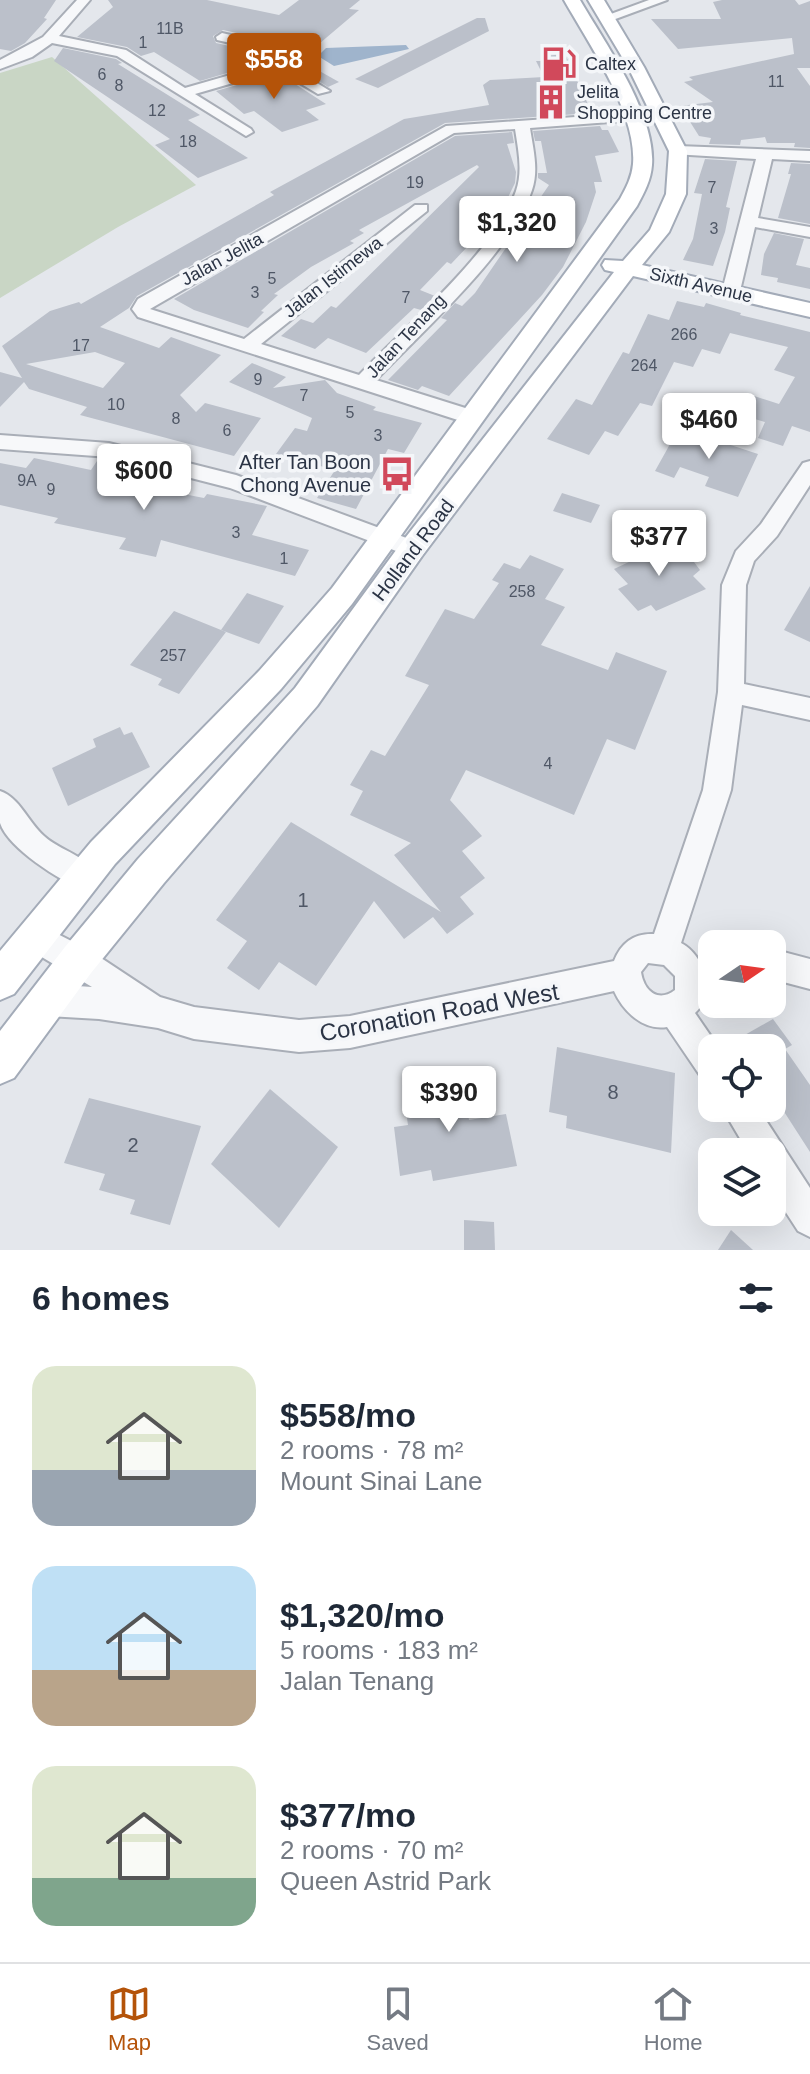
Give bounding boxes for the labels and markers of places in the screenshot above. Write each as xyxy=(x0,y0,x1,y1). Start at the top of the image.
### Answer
pin: $558 xyxy=(227,33,321,101)
fuel station icon: Caltex xyxy=(540,45,578,83)
place label: Caltex xyxy=(585,54,636,74)
place label: Jelita Shopping Centre xyxy=(577,82,712,123)
building icon: Jelita Shopping Centre xyxy=(532,83,570,121)
pin: $1,320 xyxy=(452,196,582,264)
pin: $460 xyxy=(662,393,756,461)
pin: $600 xyxy=(97,444,191,512)
place label: After Tan Boon Chong Avenue xyxy=(239,451,371,496)
bus stop icon: After Tan Boon Chong Avenue xyxy=(378,455,416,493)
pin: $377 xyxy=(612,510,706,578)
pin: $390 xyxy=(402,1066,496,1134)

